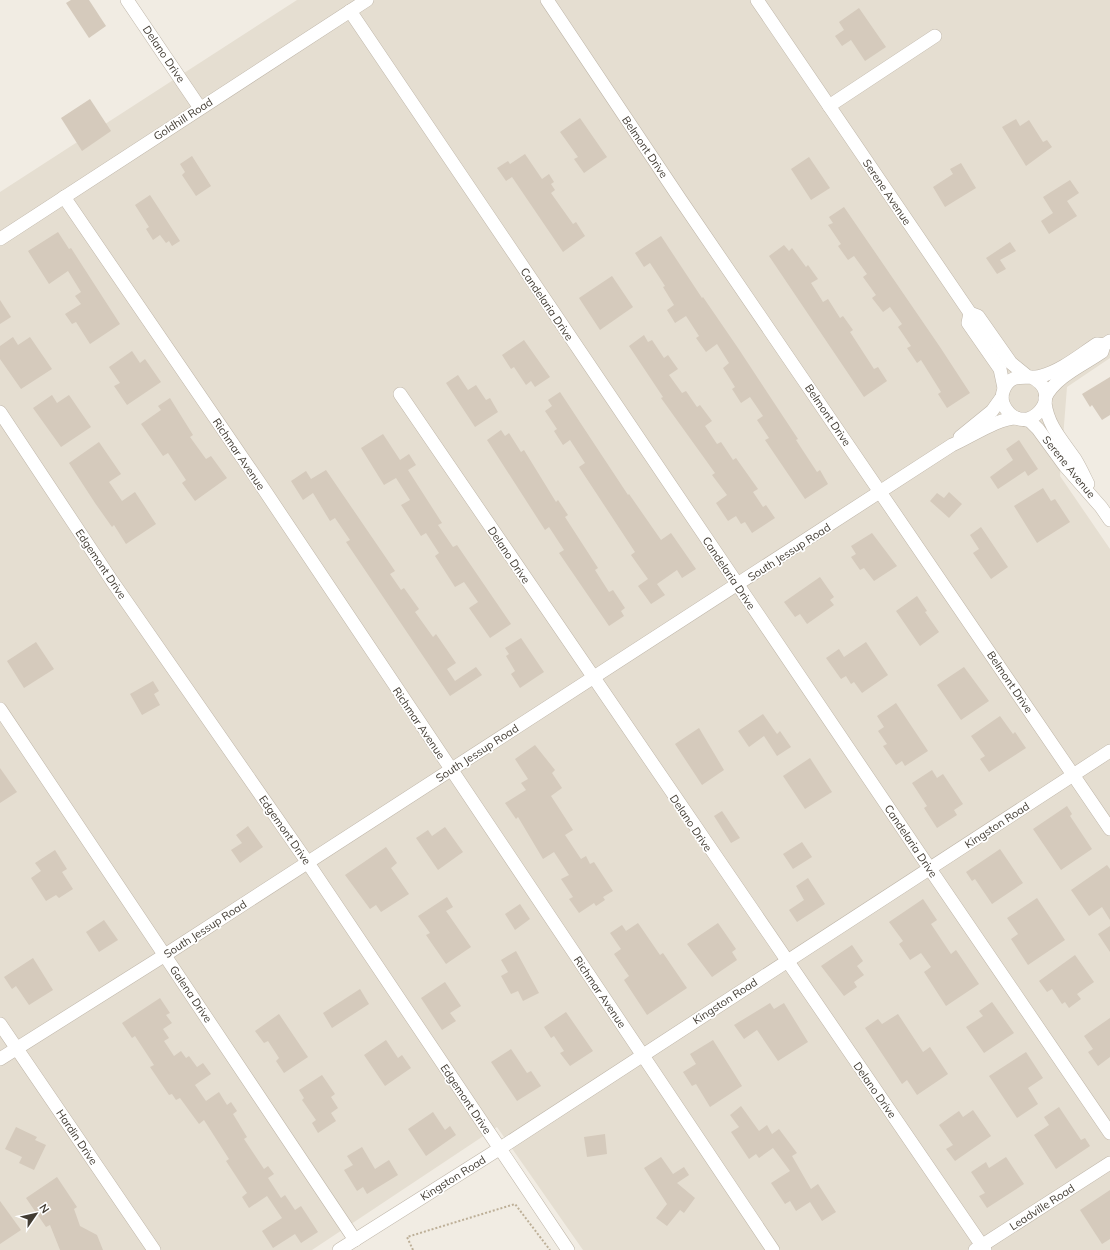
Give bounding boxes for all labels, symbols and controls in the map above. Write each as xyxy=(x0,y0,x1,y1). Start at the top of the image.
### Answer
street label: Delano Drive xyxy=(140,23,188,85)
street label: Goldhill Road xyxy=(151,95,215,143)
street label: Belmont Drive xyxy=(619,113,671,181)
street label: Serene Avenue xyxy=(860,156,914,228)
street label: Candelaria Drive xyxy=(517,265,577,343)
street label: Belmont Drive xyxy=(802,381,854,449)
street label: Richmar Avenue xyxy=(210,415,268,493)
street label: Serene Avenue xyxy=(1040,433,1098,501)
street label: South Jessup Road xyxy=(745,520,833,584)
street label: Delano Drive xyxy=(485,524,533,586)
street label: Edgemont Drive xyxy=(72,526,130,602)
street label: Candelaria Drive xyxy=(699,534,759,612)
street label: Belmont Drive xyxy=(984,648,1036,716)
street label: Richmar Avenue xyxy=(390,684,448,762)
street label: South Jessup Road xyxy=(433,721,521,785)
street label: Delano Drive xyxy=(667,792,715,854)
street label: Edgemont Drive xyxy=(256,793,314,867)
street label: Kingston Road xyxy=(962,799,1032,851)
street label: Candelaria Drive xyxy=(881,802,941,880)
street label: South Jessup Road xyxy=(161,897,249,961)
street label: Richmar Avenue xyxy=(571,953,629,1031)
street label: Galena Drive xyxy=(167,963,215,1025)
street label: Kingston Road xyxy=(690,975,760,1027)
street label: Delano Drive xyxy=(850,1059,900,1121)
street label: Edgemont Drive xyxy=(437,1061,495,1137)
street label: Hardin Drive xyxy=(53,1107,101,1167)
street label: Kingston Road xyxy=(418,1152,488,1204)
street label: Leadville Road xyxy=(1007,1181,1077,1233)
north arrow xyxy=(16,1194,56,1234)
text: N xyxy=(36,1201,52,1216)

